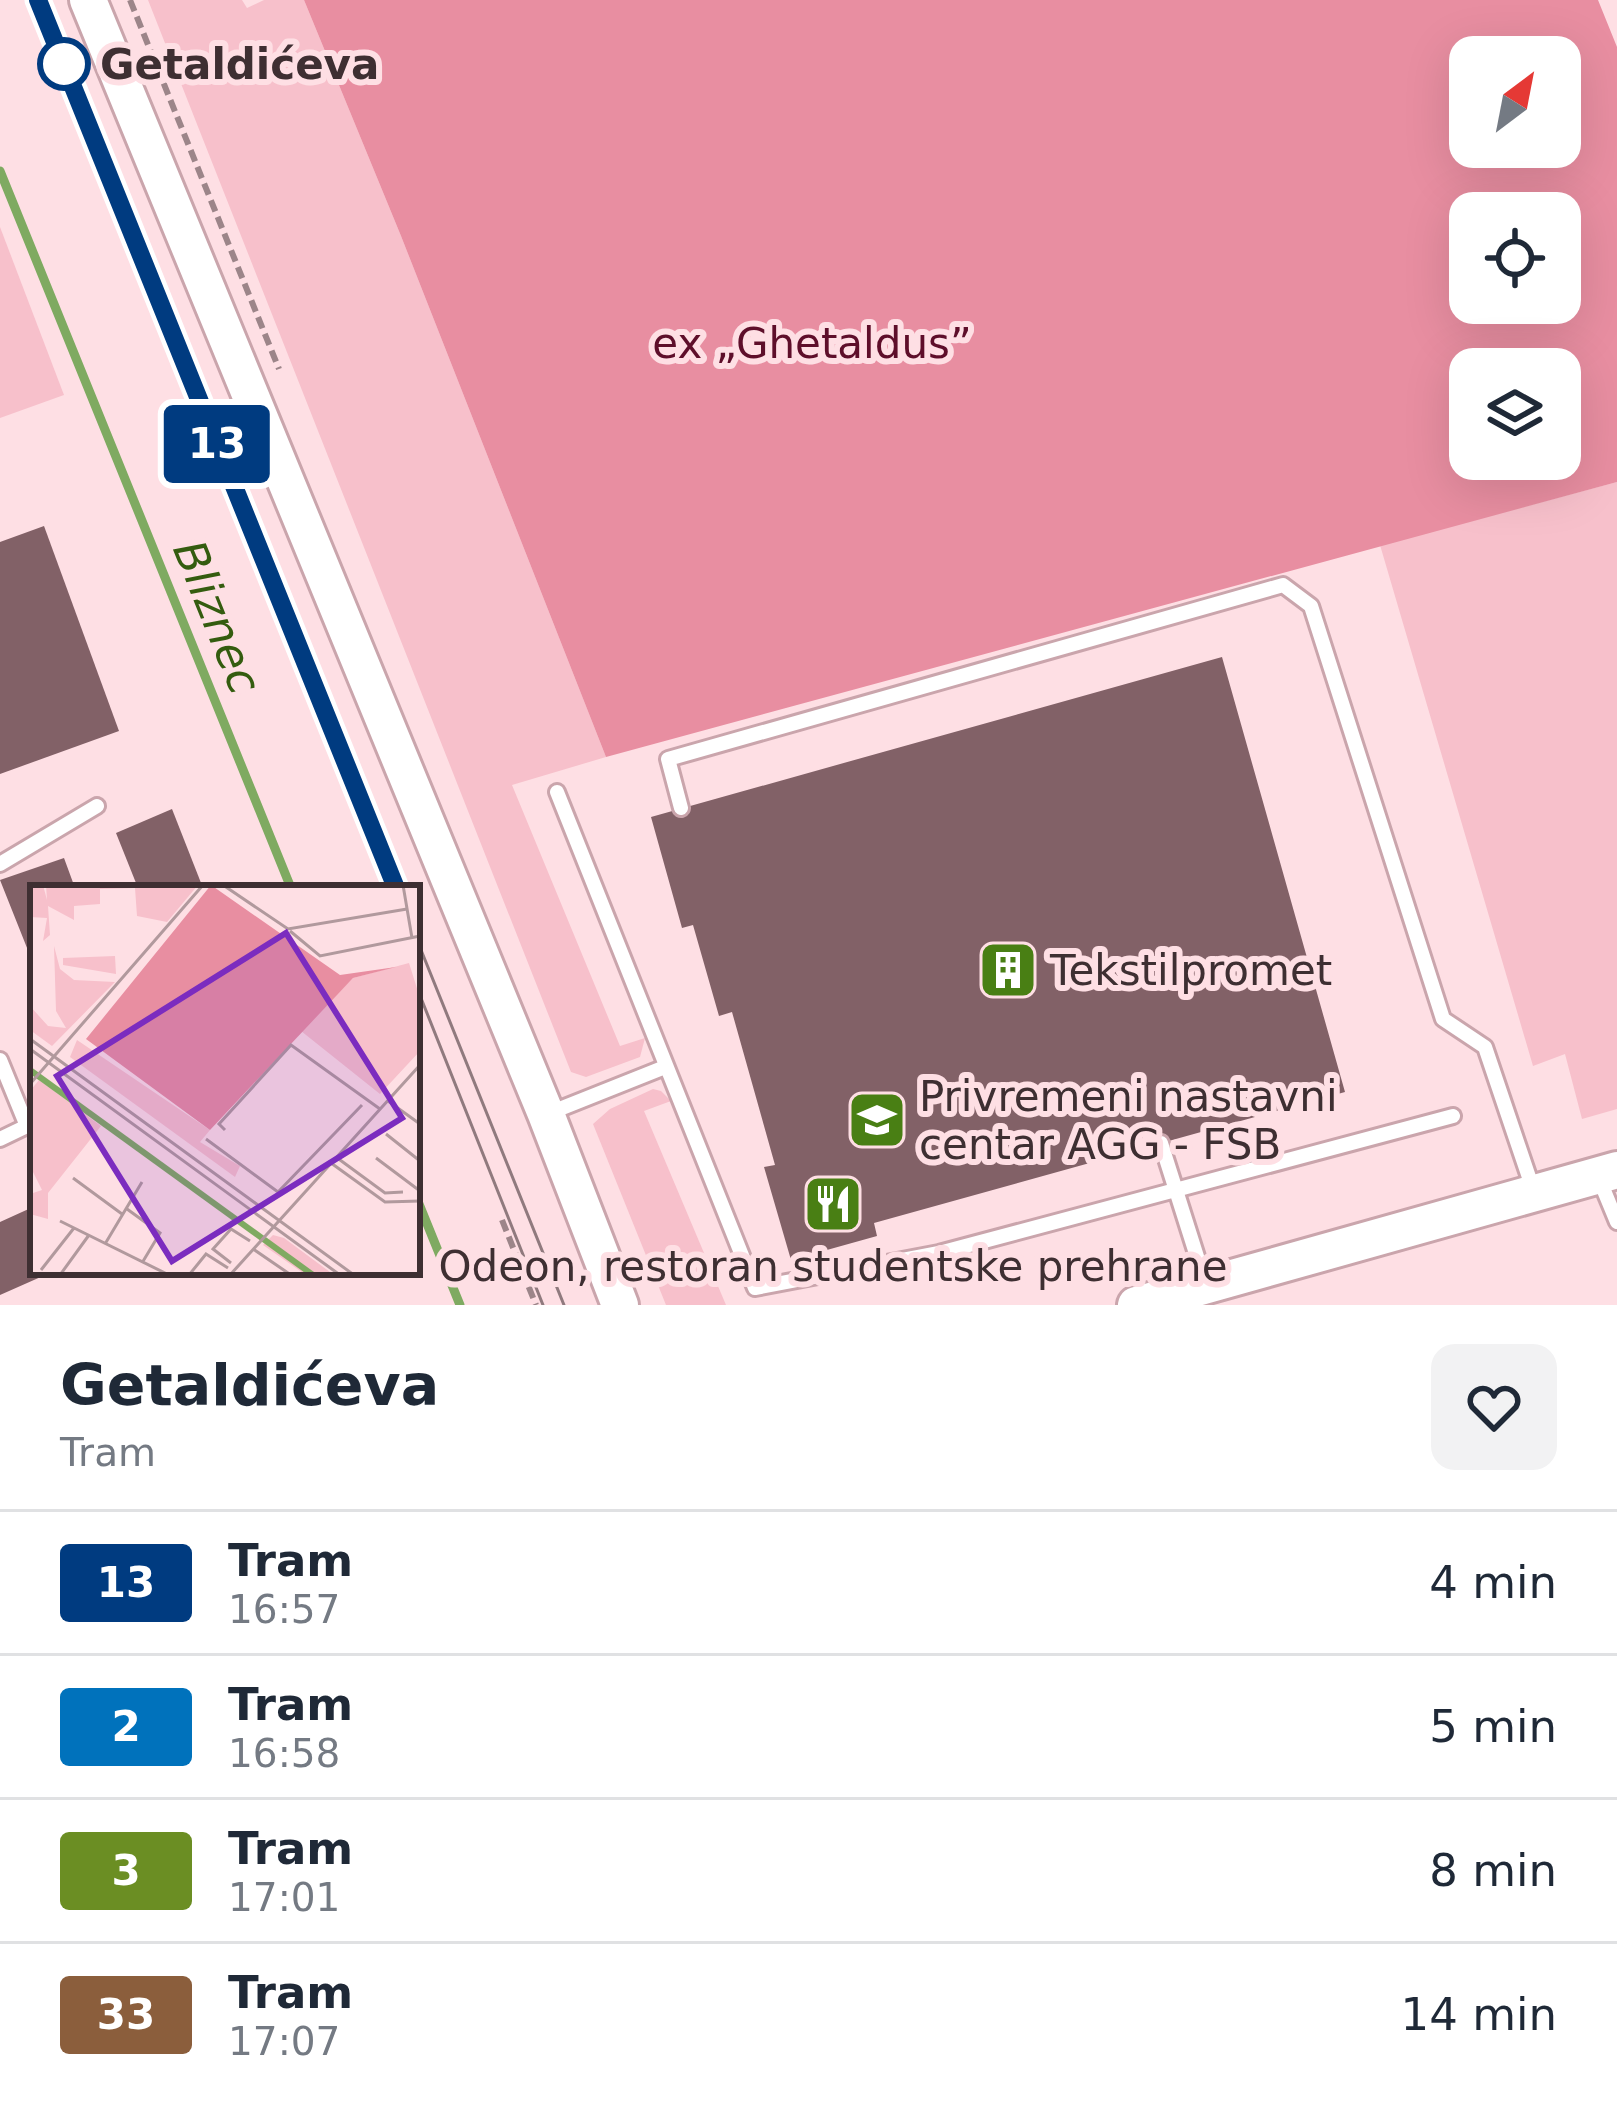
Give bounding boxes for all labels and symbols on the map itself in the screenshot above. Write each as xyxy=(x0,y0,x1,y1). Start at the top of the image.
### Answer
north arrow xyxy=(1449,36,1581,168)
marker: Getaldićeva xyxy=(39,39,89,89)
place label: Getaldićeva xyxy=(100,40,379,89)
park label: ex „Ghetaldus” xyxy=(652,319,972,368)
line badge: 13 xyxy=(163,405,271,483)
water label: Bliznec xyxy=(162,533,272,702)
inset map xyxy=(30,885,420,1275)
building icon: Tekstilpromet xyxy=(977,939,1039,1001)
place label: Tekstilpromet xyxy=(1049,946,1332,995)
place label: Privremeni nastavni centar AGG - FSB xyxy=(919,1072,1338,1169)
school or university icon: Privremeni nastavni centar AGG - FSB xyxy=(846,1089,908,1151)
restaurant icon: Odeon, restoran studentske prehrane xyxy=(802,1173,864,1235)
place label: Odeon, restoran studentske prehrane xyxy=(438,1242,1228,1291)

